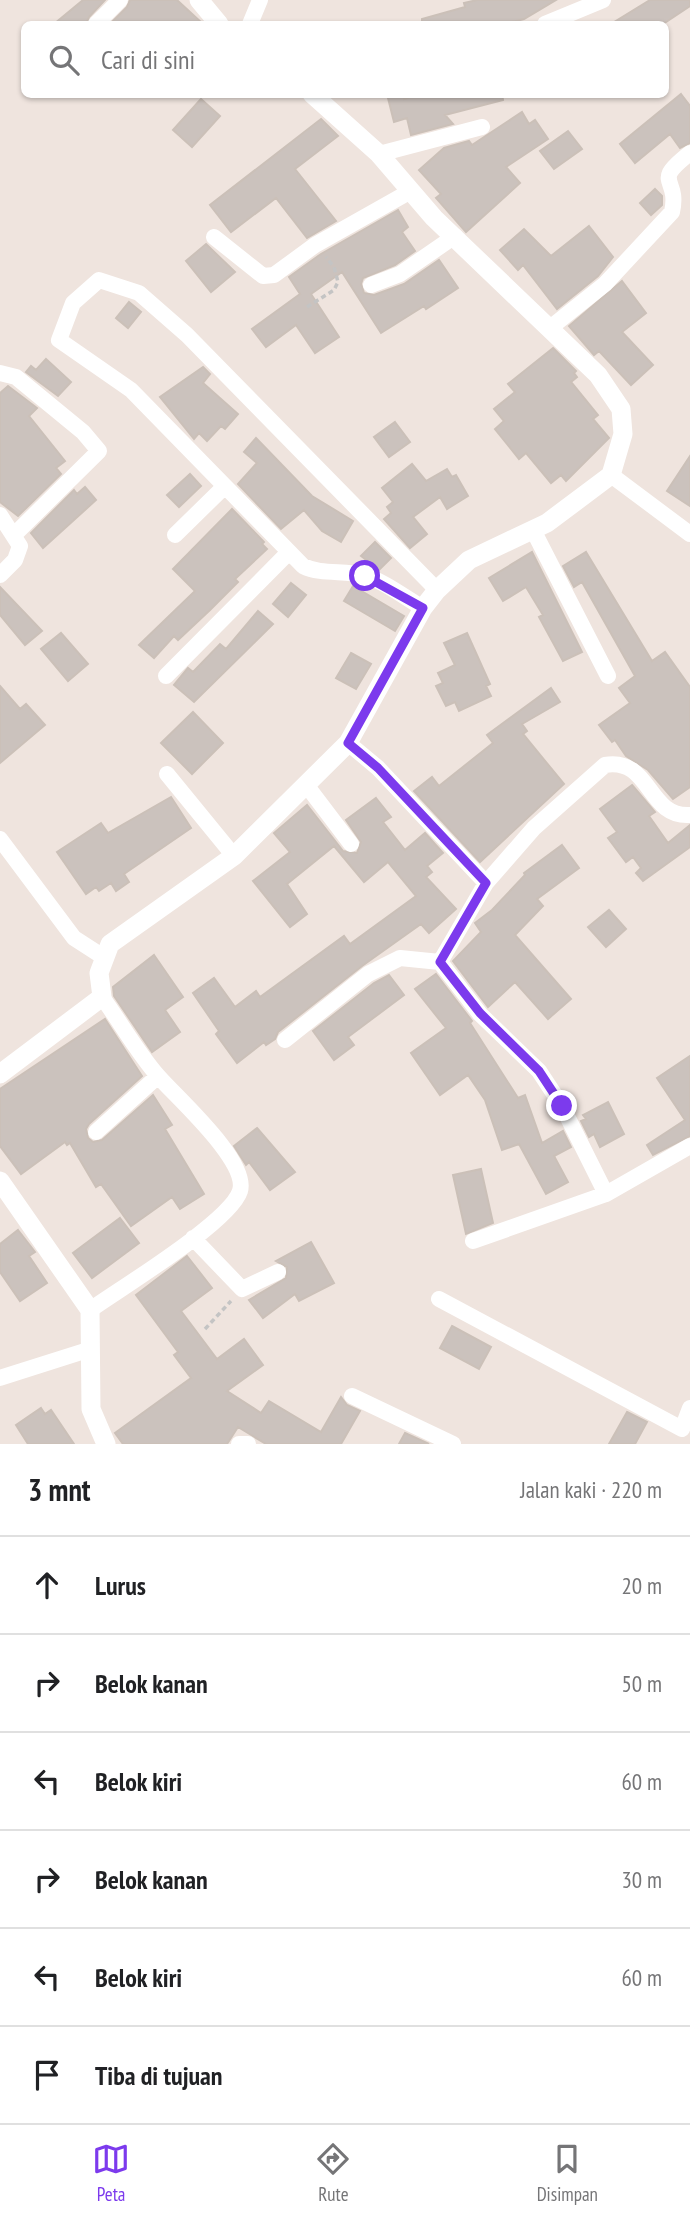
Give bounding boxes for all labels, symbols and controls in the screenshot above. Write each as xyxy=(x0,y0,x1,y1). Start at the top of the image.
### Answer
search box xyxy=(21,21,669,98)
icon: search xyxy=(45,41,83,79)
text: Cari di sini xyxy=(101,43,195,76)
route start xyxy=(349,560,380,591)
route end xyxy=(546,1090,577,1121)
text: 3 mnt xyxy=(28,1470,91,1509)
text: Jalan kaki · 220 m xyxy=(520,1475,662,1504)
icon: ahead xyxy=(28,1566,66,1604)
text: Lurus xyxy=(95,1569,146,1602)
text: 20 m xyxy=(621,1571,662,1600)
icon: right xyxy=(28,1664,66,1702)
text: Belok kanan xyxy=(95,1667,208,1700)
text: 50 m xyxy=(621,1669,662,1698)
icon: left xyxy=(28,1762,66,1800)
text: Belok kiri xyxy=(95,1765,182,1798)
text: 60 m xyxy=(621,1767,662,1796)
icon: right xyxy=(28,1860,66,1898)
text: Belok kanan xyxy=(95,1863,208,1896)
text: 30 m xyxy=(621,1865,662,1894)
icon: left xyxy=(28,1958,66,1996)
text: Belok kiri xyxy=(95,1961,182,1994)
text: 60 m xyxy=(621,1963,662,1992)
icon: arrive xyxy=(28,2056,66,2094)
text: Tiba di tujuan xyxy=(95,2059,223,2092)
tab: Peta xyxy=(92,2140,130,2206)
tab: Rute xyxy=(314,2140,352,2206)
tab: Disimpan xyxy=(537,2140,598,2206)

